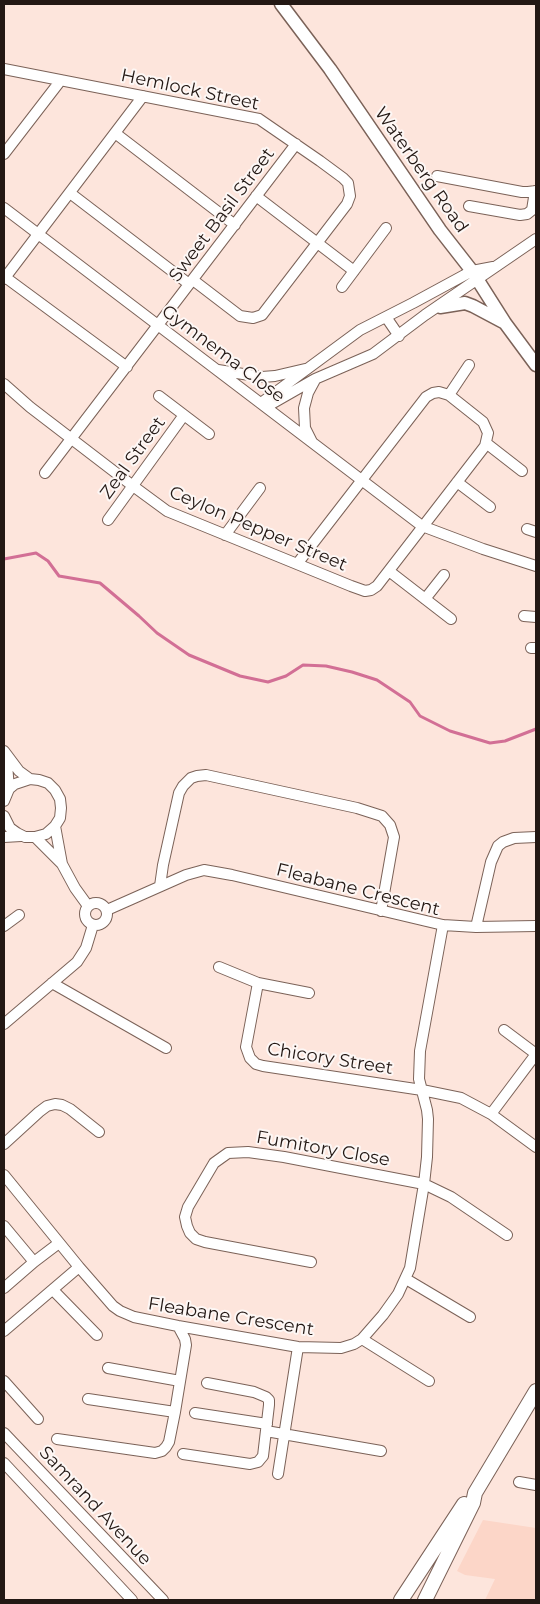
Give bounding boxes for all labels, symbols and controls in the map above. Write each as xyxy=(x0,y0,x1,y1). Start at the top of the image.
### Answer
street label: Hemlock Street xyxy=(119,65,261,115)
street label: Waterberg Road xyxy=(370,103,472,237)
street label: Sweet Basil Street xyxy=(165,144,279,286)
street label: Gymnema Close xyxy=(157,301,289,407)
street label: Zeal Street xyxy=(96,413,170,503)
street label: Ceylon Pepper Street xyxy=(166,482,350,576)
street label: Fleabane Crescent xyxy=(274,859,442,921)
street label: Chicory Street xyxy=(266,1038,394,1080)
street label: Fumitory Close xyxy=(254,1127,392,1171)
street label: Fleabane Crescent xyxy=(146,1293,316,1341)
street label: Samrand Avenue xyxy=(34,1442,156,1570)

